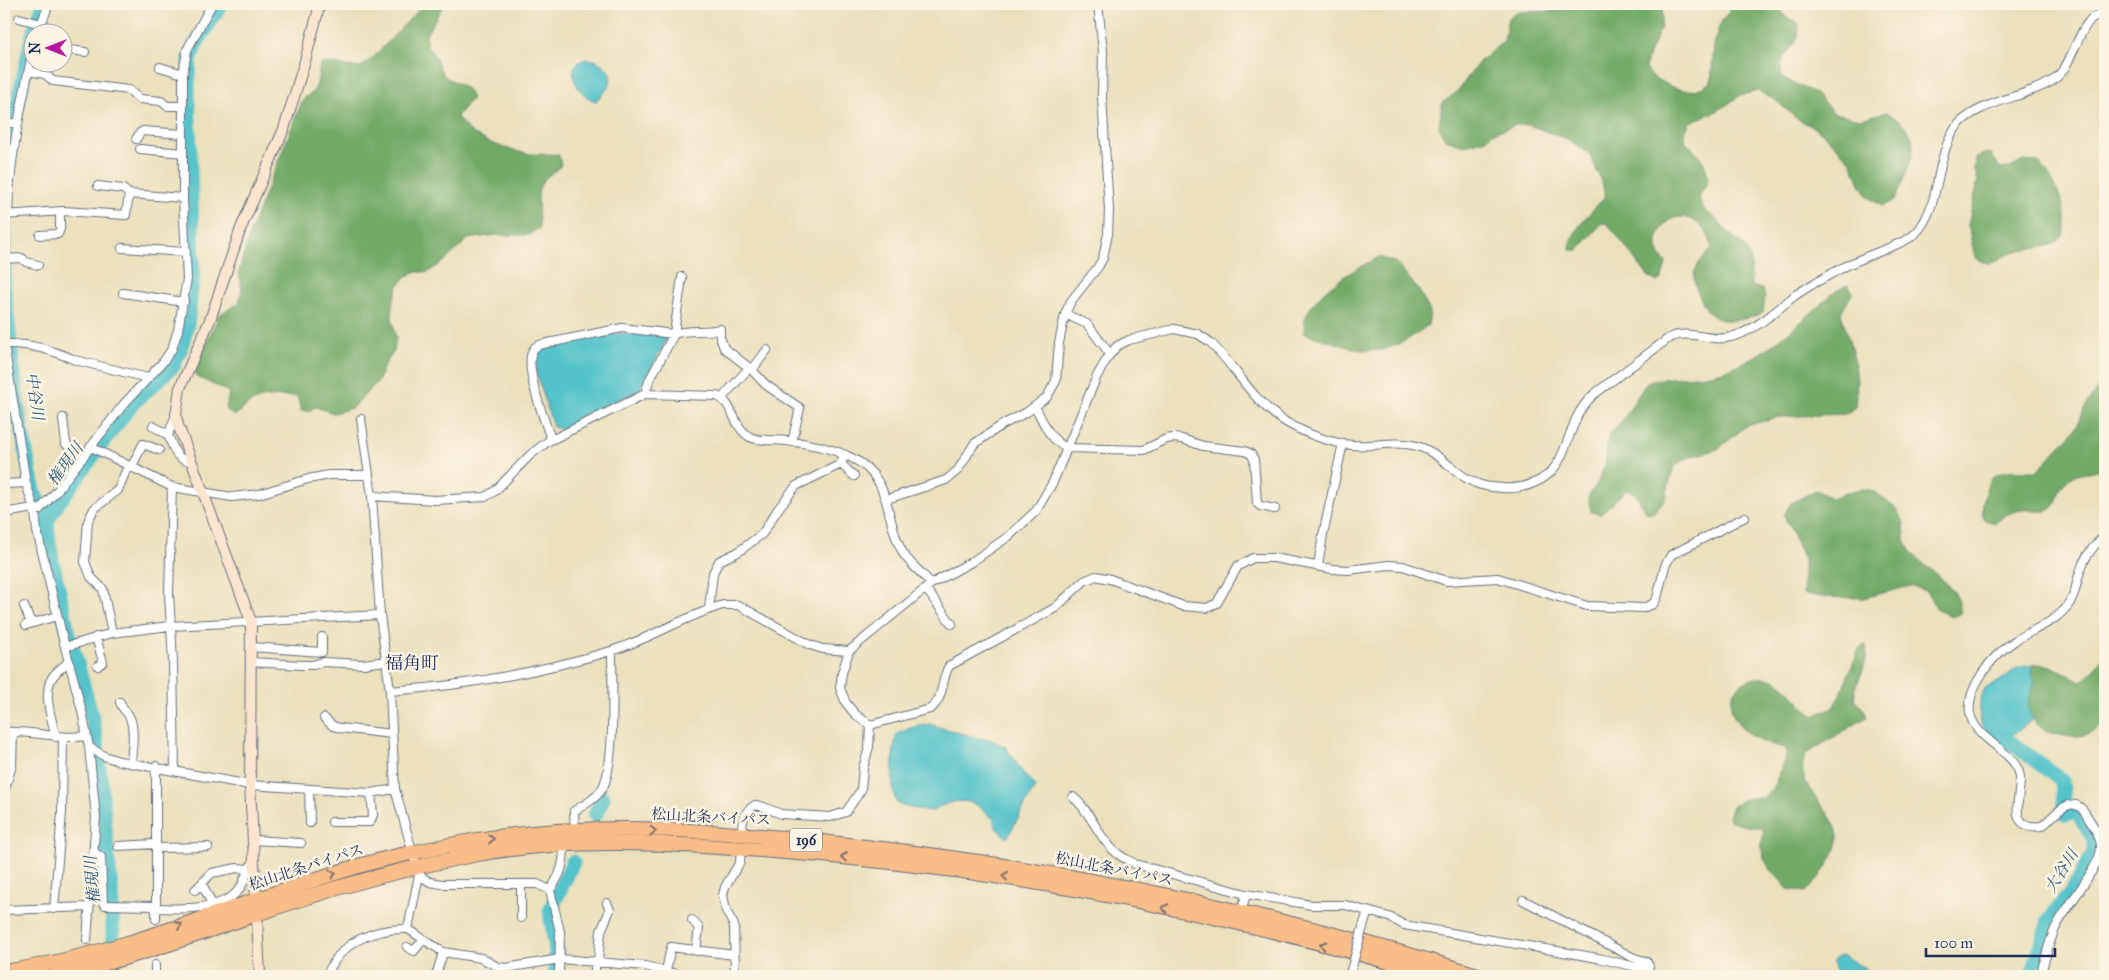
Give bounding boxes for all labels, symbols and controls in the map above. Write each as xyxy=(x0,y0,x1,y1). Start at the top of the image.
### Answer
north arrow xyxy=(22,22,72,72)
text: N xyxy=(27,42,44,54)
water label: 中谷川 xyxy=(22,371,48,423)
water label: 権現川 xyxy=(43,437,88,489)
district label: 福角町 xyxy=(385,652,439,674)
street label: 松山北条バイパス xyxy=(651,805,771,829)
one-way arrow xyxy=(650,826,657,836)
road number: 196 xyxy=(790,828,822,852)
one-way arrow xyxy=(487,834,495,845)
street label: 松山北条バイパス xyxy=(246,840,366,894)
water label: 大谷川 xyxy=(2040,844,2083,896)
street label: 松山北条バイパス xyxy=(1054,849,1174,889)
one-way arrow xyxy=(840,852,848,863)
water label: 権現川 xyxy=(80,853,104,905)
one-way arrow xyxy=(328,870,336,880)
one-way arrow xyxy=(1001,871,1009,882)
one-way arrow xyxy=(1160,903,1169,914)
one-way arrow xyxy=(174,921,182,931)
scale bar xyxy=(1926,925,2055,957)
text: 100 m xyxy=(1934,934,1974,952)
one-way arrow xyxy=(1318,940,1327,951)

